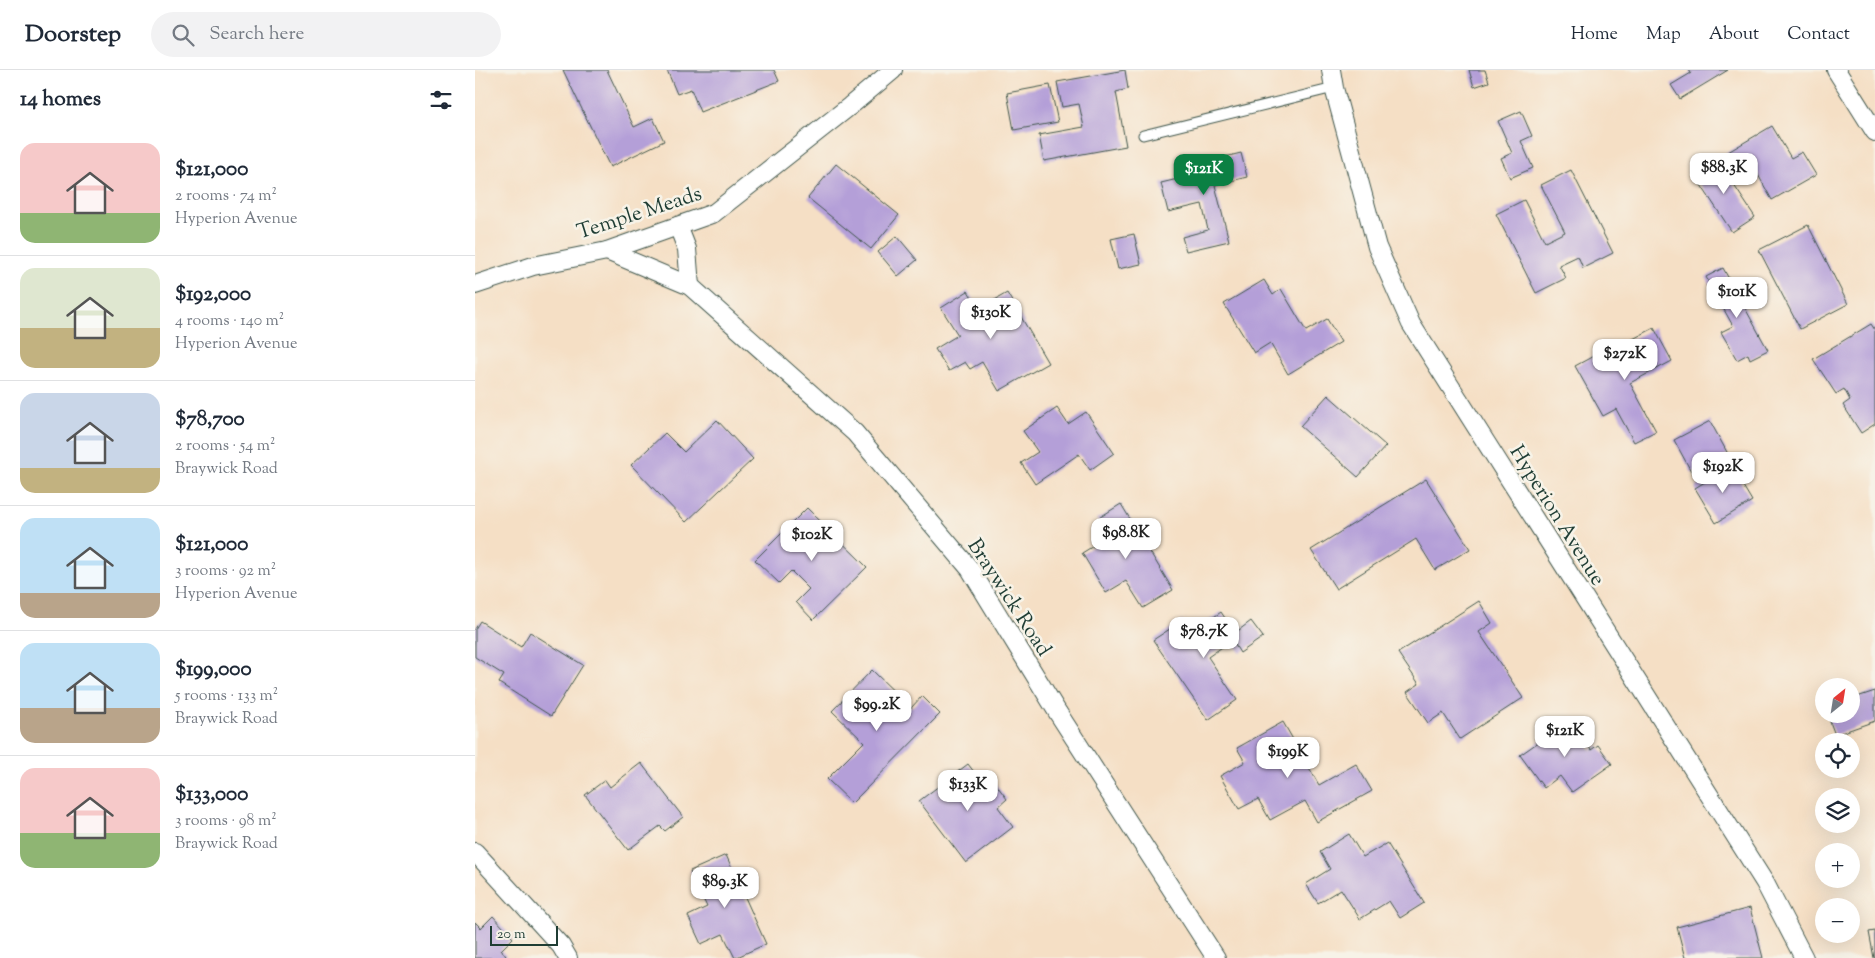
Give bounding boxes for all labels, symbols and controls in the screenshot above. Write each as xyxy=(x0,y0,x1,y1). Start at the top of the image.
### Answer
search box xyxy=(151,12,501,57)
text: Doorstep xyxy=(25,18,121,52)
icon: search xyxy=(169,21,197,49)
text: Search here xyxy=(209,21,304,48)
text: Home xyxy=(1571,22,1618,48)
text: Map xyxy=(1646,22,1681,48)
text: About xyxy=(1709,22,1759,48)
text: Contact xyxy=(1787,22,1850,48)
text: 14 homes xyxy=(20,85,101,115)
icon: filters xyxy=(427,86,455,114)
pin: $88.3K xyxy=(1683,152,1765,195)
pin: $121K xyxy=(1169,154,1239,196)
text: $121,000 xyxy=(175,155,248,185)
text: $88.3K xyxy=(1701,157,1747,180)
text: $121K xyxy=(1185,158,1223,181)
icon: home xyxy=(60,163,120,223)
street label: Temple Meads xyxy=(573,180,706,248)
text: 2 rooms · 74 m² xyxy=(175,185,277,208)
text: Hyperion Avenue xyxy=(175,208,298,231)
pin: $101K xyxy=(1702,276,1772,319)
text: $192,000 xyxy=(175,280,251,310)
text: $101K xyxy=(1717,281,1757,304)
icon: home xyxy=(60,288,120,348)
pin: $130K xyxy=(956,298,1026,340)
text: $130K xyxy=(971,302,1011,325)
text: 4 rooms · 140 m² xyxy=(175,310,284,333)
text: Hyperion Avenue xyxy=(175,333,298,356)
pin: $272K xyxy=(1590,338,1660,381)
text: $272K xyxy=(1604,343,1646,366)
text: $78,700 xyxy=(175,405,245,435)
icon: home xyxy=(60,413,120,473)
text: 2 rooms · 54 m² xyxy=(175,435,275,458)
street label: Hyperion Avenue xyxy=(1501,440,1612,592)
pin: $192K xyxy=(1688,452,1758,494)
text: $192K xyxy=(1703,456,1743,479)
text: Braywick Road xyxy=(175,458,278,481)
pin: $98.8K xyxy=(1085,518,1167,560)
pin: $102K xyxy=(777,520,847,562)
text: $98.8K xyxy=(1102,522,1150,545)
text: $102K xyxy=(791,524,833,547)
text: $121,000 xyxy=(175,530,248,560)
street label: Braywick Road xyxy=(959,533,1058,663)
icon: home xyxy=(60,538,120,598)
text: 3 rooms · 92 m² xyxy=(175,560,276,583)
text: Hyperion Avenue xyxy=(175,583,298,606)
pin: $78.7K xyxy=(1163,616,1245,659)
text: $78.7K xyxy=(1180,621,1228,644)
text: $199,000 xyxy=(175,655,252,685)
icon: home xyxy=(60,663,120,723)
north arrow xyxy=(1815,678,1860,722)
map controls xyxy=(1815,678,1860,943)
text: 5 rooms · 133 m² xyxy=(175,685,278,708)
pin: $99.2K xyxy=(836,690,918,732)
text: $99.2K xyxy=(853,694,901,717)
text: Braywick Road xyxy=(175,708,278,731)
pin: $121K xyxy=(1530,716,1600,758)
text: $121K xyxy=(1546,720,1584,743)
button: locate xyxy=(1815,733,1860,778)
pin: $199K xyxy=(1253,736,1323,779)
text: $199K xyxy=(1268,741,1308,764)
pin: $133K xyxy=(933,770,1003,812)
text: $133K xyxy=(949,774,987,797)
text: $133,000 xyxy=(175,780,248,810)
icon: home xyxy=(60,788,120,848)
button: layers xyxy=(1815,788,1860,833)
text: 3 rooms · 98 m² xyxy=(175,810,277,833)
text: Braywick Road xyxy=(175,833,278,856)
button: + xyxy=(1815,843,1860,888)
pin: $89.3K xyxy=(684,866,766,909)
text: $89.3K xyxy=(702,871,748,894)
button: − xyxy=(1815,898,1860,943)
scale bar xyxy=(490,923,557,946)
text: 20 m xyxy=(497,925,526,945)

